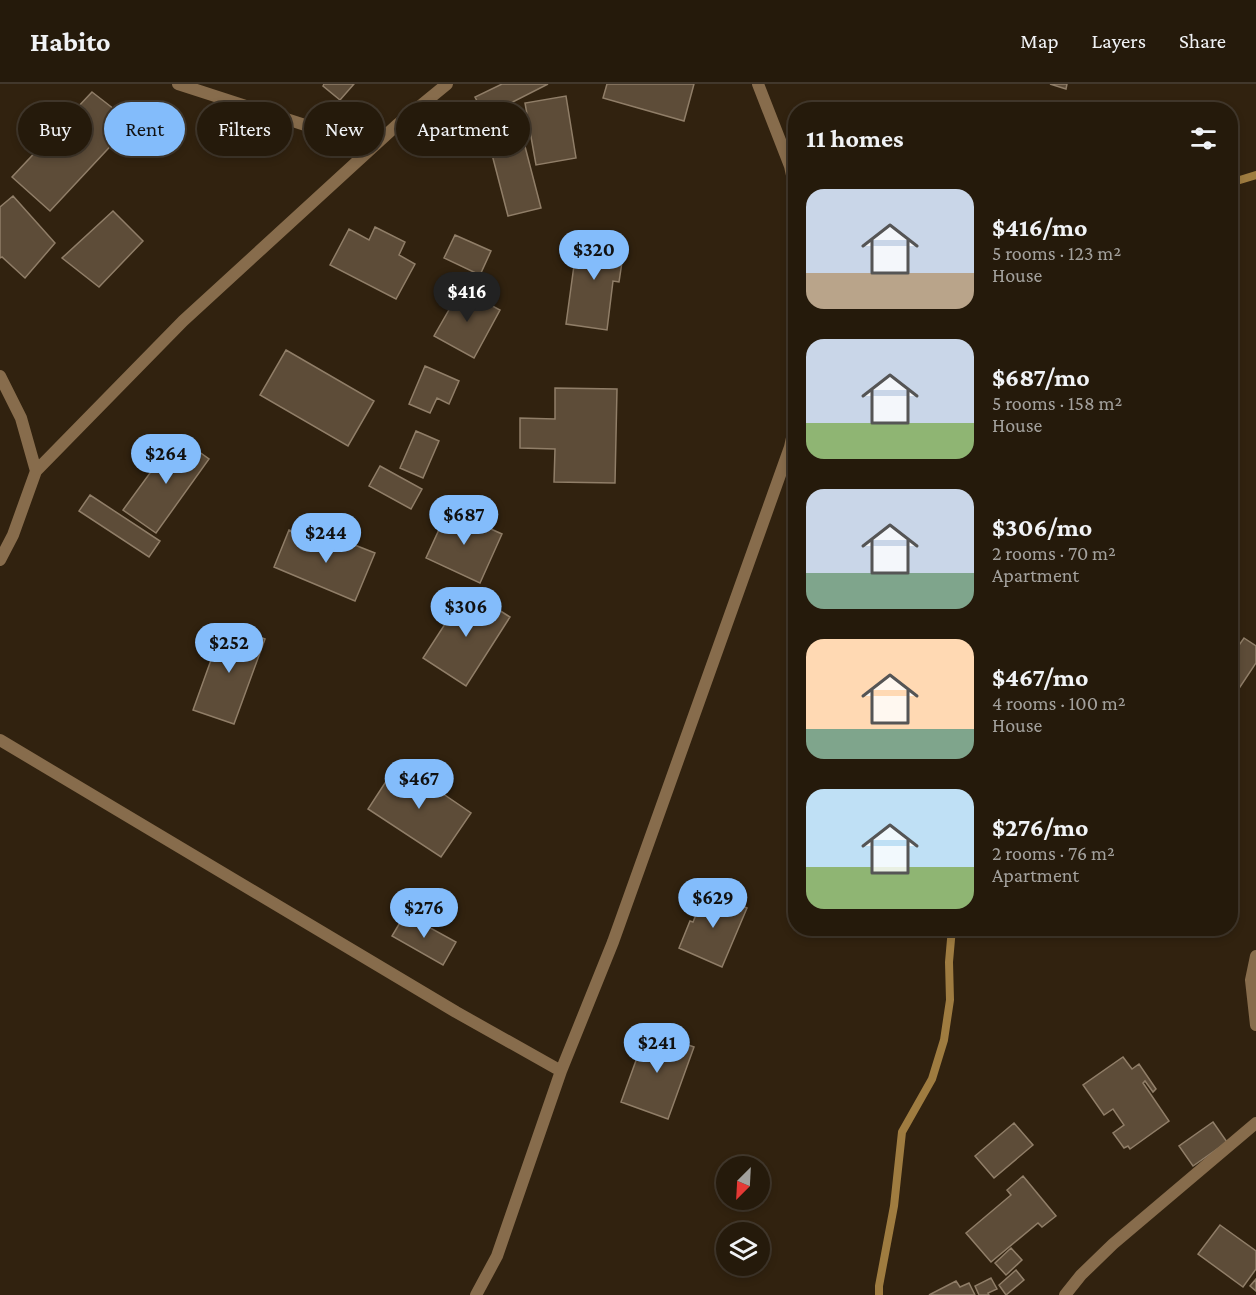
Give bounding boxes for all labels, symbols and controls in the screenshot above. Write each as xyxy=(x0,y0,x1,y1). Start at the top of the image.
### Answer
text: Habito xyxy=(30,26,111,57)
text: Map xyxy=(1020,29,1059,53)
text: Layers xyxy=(1092,29,1146,53)
text: Share xyxy=(1179,29,1226,53)
chip: Buy xyxy=(18,102,92,156)
chip: Rent xyxy=(104,102,185,156)
chip: Filters xyxy=(197,102,292,156)
chip: New xyxy=(304,102,384,156)
chip: Apartment xyxy=(396,102,530,156)
icon: filters xyxy=(1187,122,1220,155)
text: 11 homes xyxy=(806,124,904,153)
icon: home xyxy=(854,213,926,285)
text: $416/mo xyxy=(992,213,1088,242)
pin: $320 xyxy=(558,230,630,281)
text: $320 xyxy=(573,238,615,260)
text: 5 rooms · 123 m² xyxy=(992,242,1121,264)
text: House xyxy=(992,264,1042,286)
pin: $416 xyxy=(431,272,503,323)
text: $416 xyxy=(447,280,487,302)
icon: home xyxy=(854,363,926,435)
text: $687/mo xyxy=(992,363,1090,392)
text: 5 rooms · 158 m² xyxy=(992,392,1122,414)
text: House xyxy=(992,414,1042,436)
pin: $264 xyxy=(130,434,202,485)
text: $264 xyxy=(145,442,187,464)
pin: $687 xyxy=(428,495,500,546)
text: $687 xyxy=(443,503,485,525)
pin: $244 xyxy=(290,513,362,564)
icon: home xyxy=(854,513,926,585)
text: $306/mo xyxy=(992,513,1092,542)
text: $244 xyxy=(305,521,347,543)
text: 2 rooms · 70 m² xyxy=(992,542,1116,564)
text: Apartment xyxy=(992,564,1079,586)
pin: $306 xyxy=(430,587,502,638)
text: $306 xyxy=(445,595,487,617)
pin: $252 xyxy=(193,623,265,674)
text: $252 xyxy=(209,631,249,653)
icon: home xyxy=(854,663,926,735)
text: $467/mo xyxy=(992,663,1089,692)
text: 4 rooms · 100 m² xyxy=(992,692,1126,714)
text: House xyxy=(992,714,1042,736)
pin: $467 xyxy=(383,759,455,810)
text: $467 xyxy=(399,767,439,789)
icon: home xyxy=(854,813,926,885)
text: $276/mo xyxy=(992,813,1089,842)
text: 2 rooms · 76 m² xyxy=(992,842,1115,864)
text: Apartment xyxy=(992,864,1079,886)
pin: $629 xyxy=(677,878,749,929)
text: $629 xyxy=(692,886,734,908)
pin: $276 xyxy=(388,888,460,939)
text: $276 xyxy=(404,896,444,918)
pin: $241 xyxy=(621,1023,693,1074)
text: $241 xyxy=(638,1031,676,1053)
north arrow xyxy=(716,1156,770,1210)
map controls xyxy=(716,1156,770,1276)
button: layers xyxy=(716,1222,770,1276)

